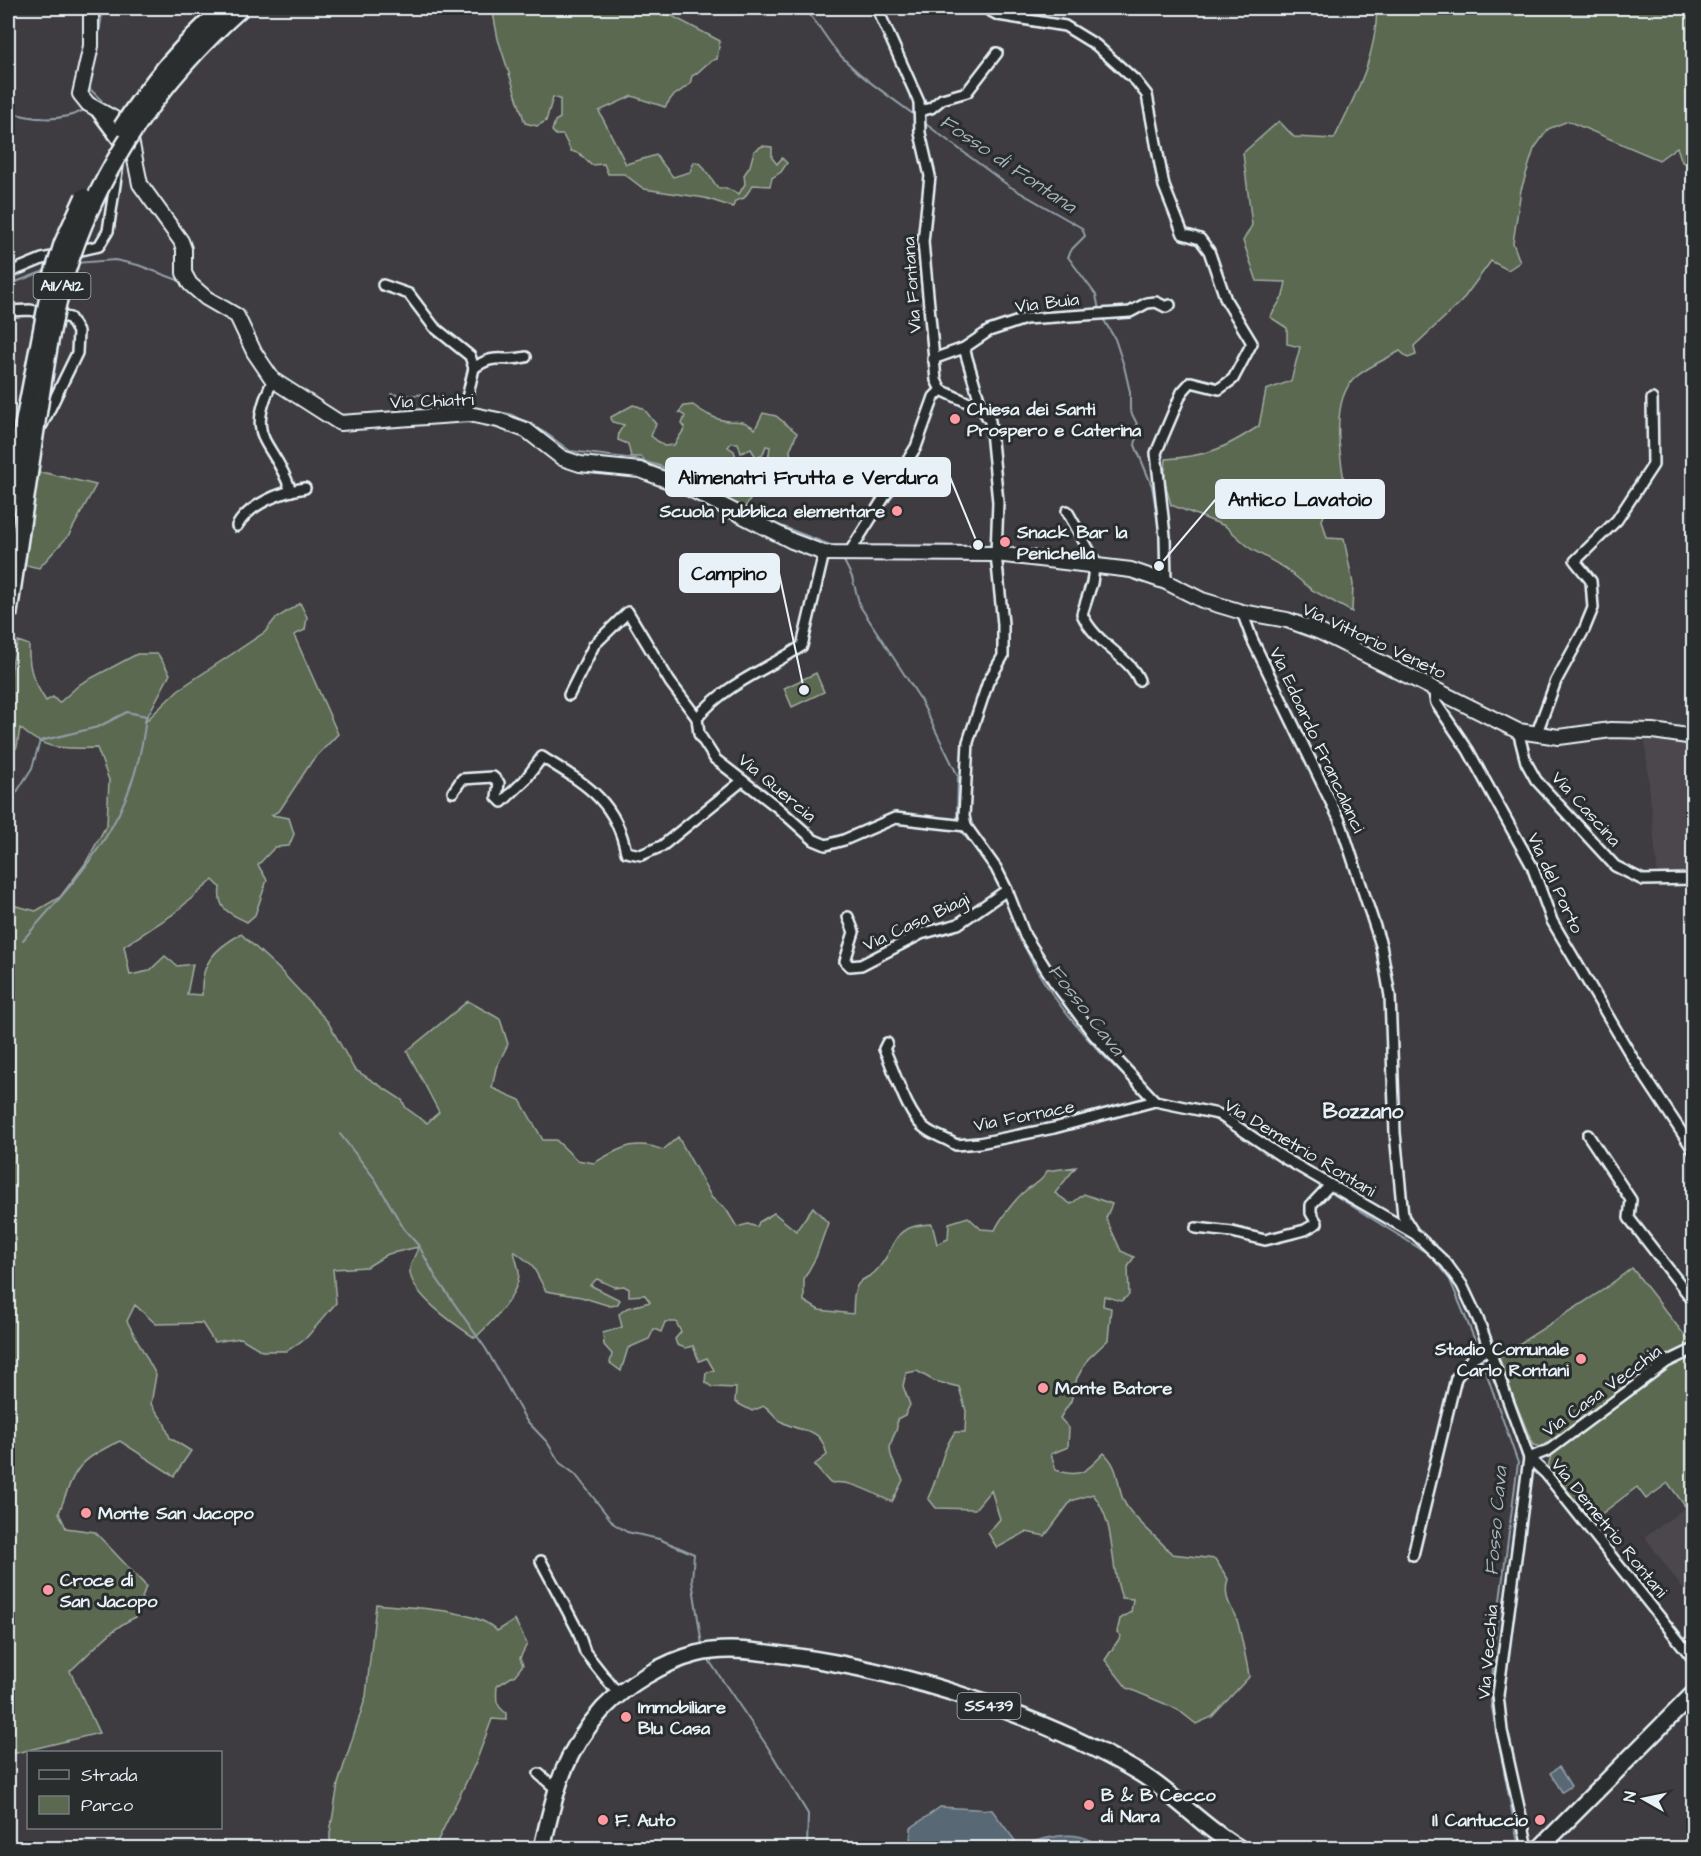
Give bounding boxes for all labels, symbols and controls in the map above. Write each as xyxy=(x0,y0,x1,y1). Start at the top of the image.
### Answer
water label: Fosso di Fontana xyxy=(934,108,1083,221)
street label: Via Fontana xyxy=(896,236,928,334)
road number: A11/A12 xyxy=(34,273,90,299)
street label: Via Buia xyxy=(1014,287,1080,319)
street label: Via Chiatri xyxy=(390,387,475,415)
place label: Chiesa dei Santi Prospero e Caterina xyxy=(967,397,1142,443)
marker: Chiesa dei Santi Prospero e Caterina xyxy=(948,412,962,426)
callout: Alimenatri Frutta e Verdura xyxy=(666,458,950,496)
text: Alimenatri Frutta e Verdura xyxy=(678,464,939,492)
callout: Antico Lavatoio xyxy=(1216,480,1384,518)
text: Antico Lavatoio xyxy=(1228,486,1373,514)
place label: Scuola pubblica elementare xyxy=(659,499,885,524)
marker: Scuola pubblica elementare xyxy=(890,504,904,518)
place label: Snack Bar la Penichella xyxy=(1016,520,1128,566)
marker: Snack Bar la Penichella xyxy=(998,535,1012,549)
callout: Campino xyxy=(680,554,779,592)
text: Campino xyxy=(691,560,767,588)
street label: Via Vittorio Veneto xyxy=(1298,597,1450,685)
street label: Via Edoardo Francalanci xyxy=(1263,643,1371,837)
street label: Via Quercia xyxy=(732,748,822,828)
street label: Via Cascina xyxy=(1545,766,1627,852)
street label: Via del Porto xyxy=(1521,829,1589,937)
street label: Via Casa Biagi xyxy=(859,886,974,958)
water label: Fosso Cava xyxy=(1041,958,1131,1062)
street label: Via Demetrio Rontani xyxy=(1219,1093,1381,1203)
street label: Via Fornace xyxy=(971,1094,1077,1138)
district label: Bozzano xyxy=(1323,1097,1403,1126)
place label: Stadio Comunale Carlo Rontani xyxy=(1434,1337,1569,1383)
street label: Via Casa Vecchia xyxy=(1537,1339,1667,1443)
marker: Stadio Comunale Carlo Rontani xyxy=(1574,1352,1588,1366)
place label: Monte Batore xyxy=(1055,1376,1173,1401)
marker: Monte Batore xyxy=(1036,1381,1050,1395)
street label: Via Demetrio Rontani xyxy=(1545,1453,1673,1603)
water label: Fosso Cava xyxy=(1477,1465,1515,1577)
place label: Monte San Jacopo xyxy=(98,1501,254,1526)
marker: Monte San Jacopo xyxy=(79,1506,93,1520)
place label: Croce di San Jacopo xyxy=(59,1568,158,1614)
marker: Croce di San Jacopo xyxy=(41,1583,55,1597)
street label: Via Vecchia xyxy=(1471,1604,1505,1700)
road number: SS439 xyxy=(958,1693,1020,1719)
place label: Immobiliare Blu Casa xyxy=(638,1695,726,1741)
marker: Immobiliare Blu Casa xyxy=(619,1710,633,1724)
legend xyxy=(27,1751,222,1829)
text: Strada xyxy=(81,1763,137,1788)
north arrow xyxy=(1614,1769,1674,1829)
place label: B & B Cecco di Nara xyxy=(1100,1783,1217,1829)
text: N xyxy=(1619,1790,1642,1803)
text: Parco xyxy=(81,1793,133,1818)
marker: B & B Cecco di Nara xyxy=(1082,1798,1096,1812)
place label: F. Auto xyxy=(615,1808,676,1833)
place label: Il Cantuccio xyxy=(1432,1808,1529,1833)
marker: F. Auto xyxy=(596,1813,610,1827)
marker: Il Cantuccio xyxy=(1533,1813,1547,1827)

